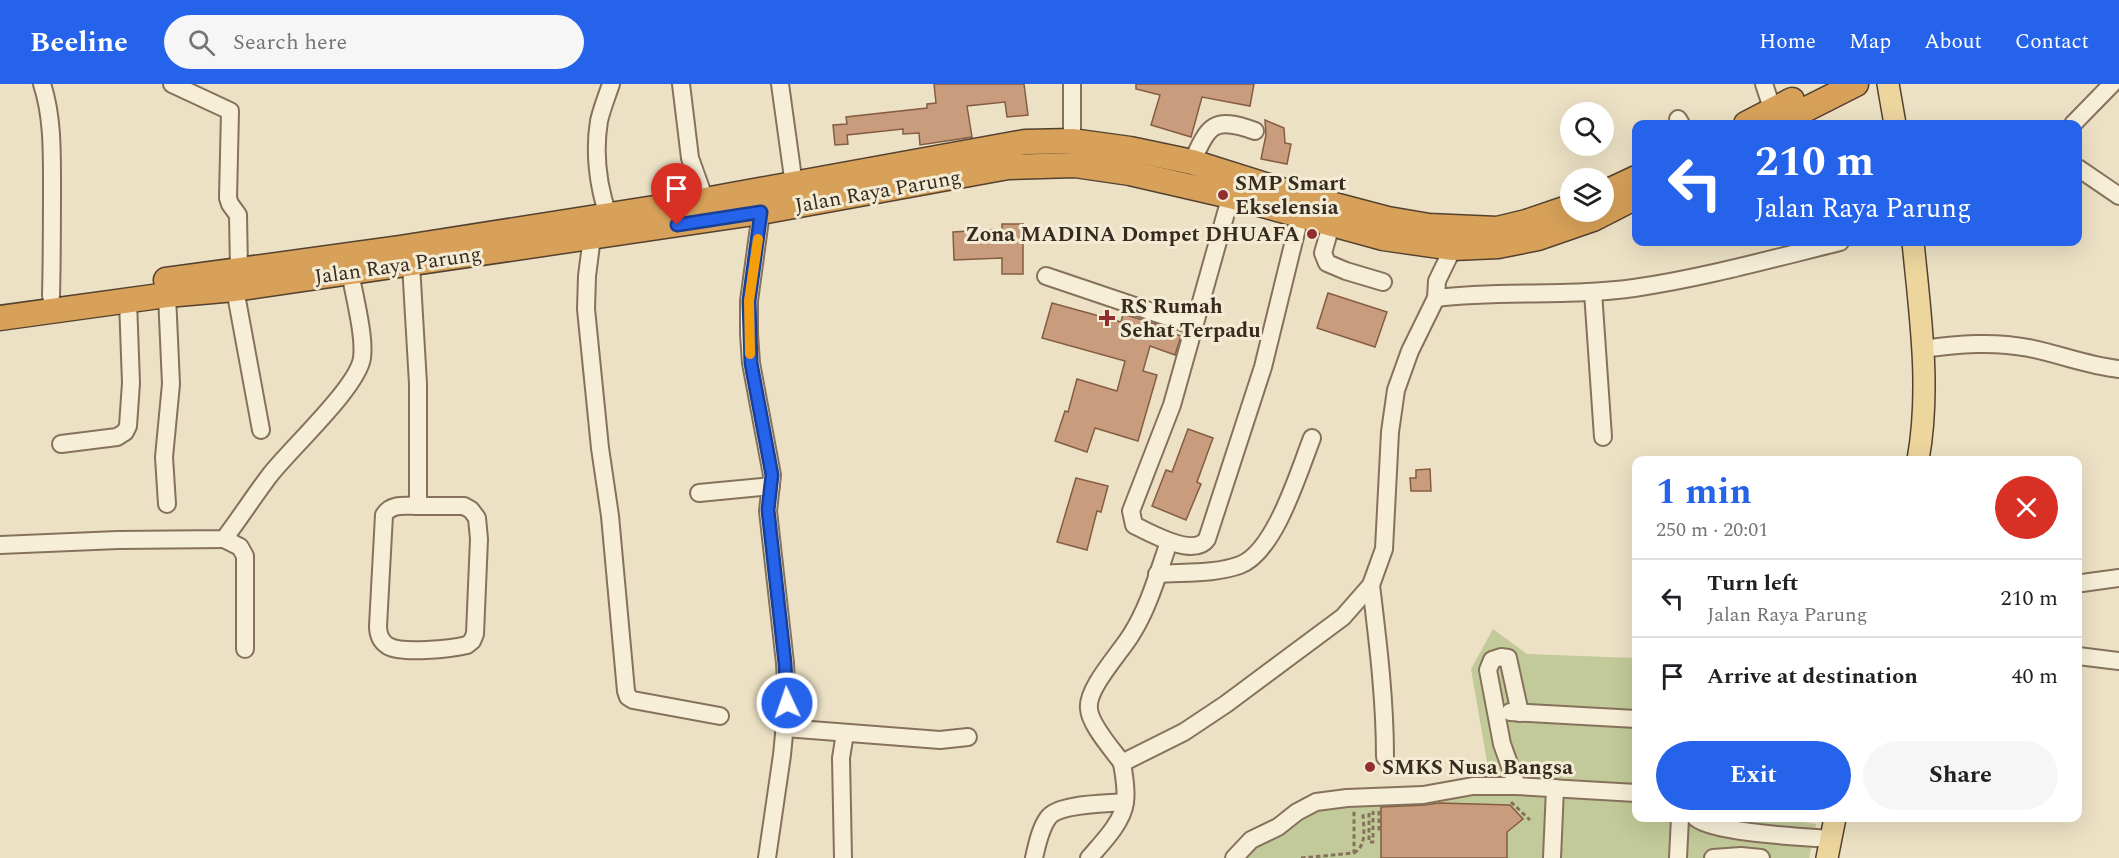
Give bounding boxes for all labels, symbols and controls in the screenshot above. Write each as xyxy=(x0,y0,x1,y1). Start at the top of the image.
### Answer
search box xyxy=(164,15,584,69)
text: Beeline xyxy=(30,21,128,64)
icon: search xyxy=(185,26,218,59)
text: Search here xyxy=(233,26,347,59)
text: Home xyxy=(1759,26,1816,58)
text: Map xyxy=(1849,26,1891,58)
text: About xyxy=(1924,26,1982,58)
text: Contact xyxy=(2015,26,2089,58)
map controls xyxy=(1560,102,1614,222)
button: search xyxy=(1560,102,1614,156)
text: 210 m xyxy=(1755,131,1874,194)
icon: left xyxy=(1656,144,1734,222)
street label: Jalan Raya Parung xyxy=(792,162,964,222)
pin xyxy=(651,163,702,225)
place label: SMP Smart Ekselensia xyxy=(1235,168,1346,224)
button: layers xyxy=(1560,168,1614,222)
icon: arrive xyxy=(660,172,693,205)
marker: SMP Smart Ekselensia xyxy=(1216,188,1230,202)
text: Jalan Raya Parung xyxy=(1755,188,1972,230)
place label: Zona MADINA Dompet DHUAFA xyxy=(965,219,1300,251)
marker: Zona MADINA Dompet DHUAFA xyxy=(1305,227,1319,241)
street label: Jalan Raya Parung xyxy=(313,238,484,294)
place label: RS Rumah Sehat Terpadu xyxy=(1120,291,1261,347)
marker: RS Rumah Sehat Terpadu xyxy=(1098,309,1116,327)
text: 1 min xyxy=(1656,465,1752,520)
button: close xyxy=(1995,476,2058,539)
text: 250 m · 20:01 xyxy=(1656,515,1768,545)
text: Turn left xyxy=(1707,567,1799,600)
icon: left xyxy=(1656,582,1689,615)
text: 210 m xyxy=(2001,582,2058,615)
text: Jalan Raya Parung xyxy=(1707,600,1867,630)
icon: arrive xyxy=(1656,660,1689,693)
text: Arrive at destination xyxy=(1707,660,1918,693)
text: 40 m xyxy=(2012,660,2058,693)
position arrow xyxy=(755,671,819,735)
button: Exit xyxy=(1656,741,1851,810)
button: Share xyxy=(1863,741,2058,810)
place label: SMKS Nusa Bangsa xyxy=(1382,752,1573,784)
marker: SMKS Nusa Bangsa xyxy=(1363,760,1377,774)

